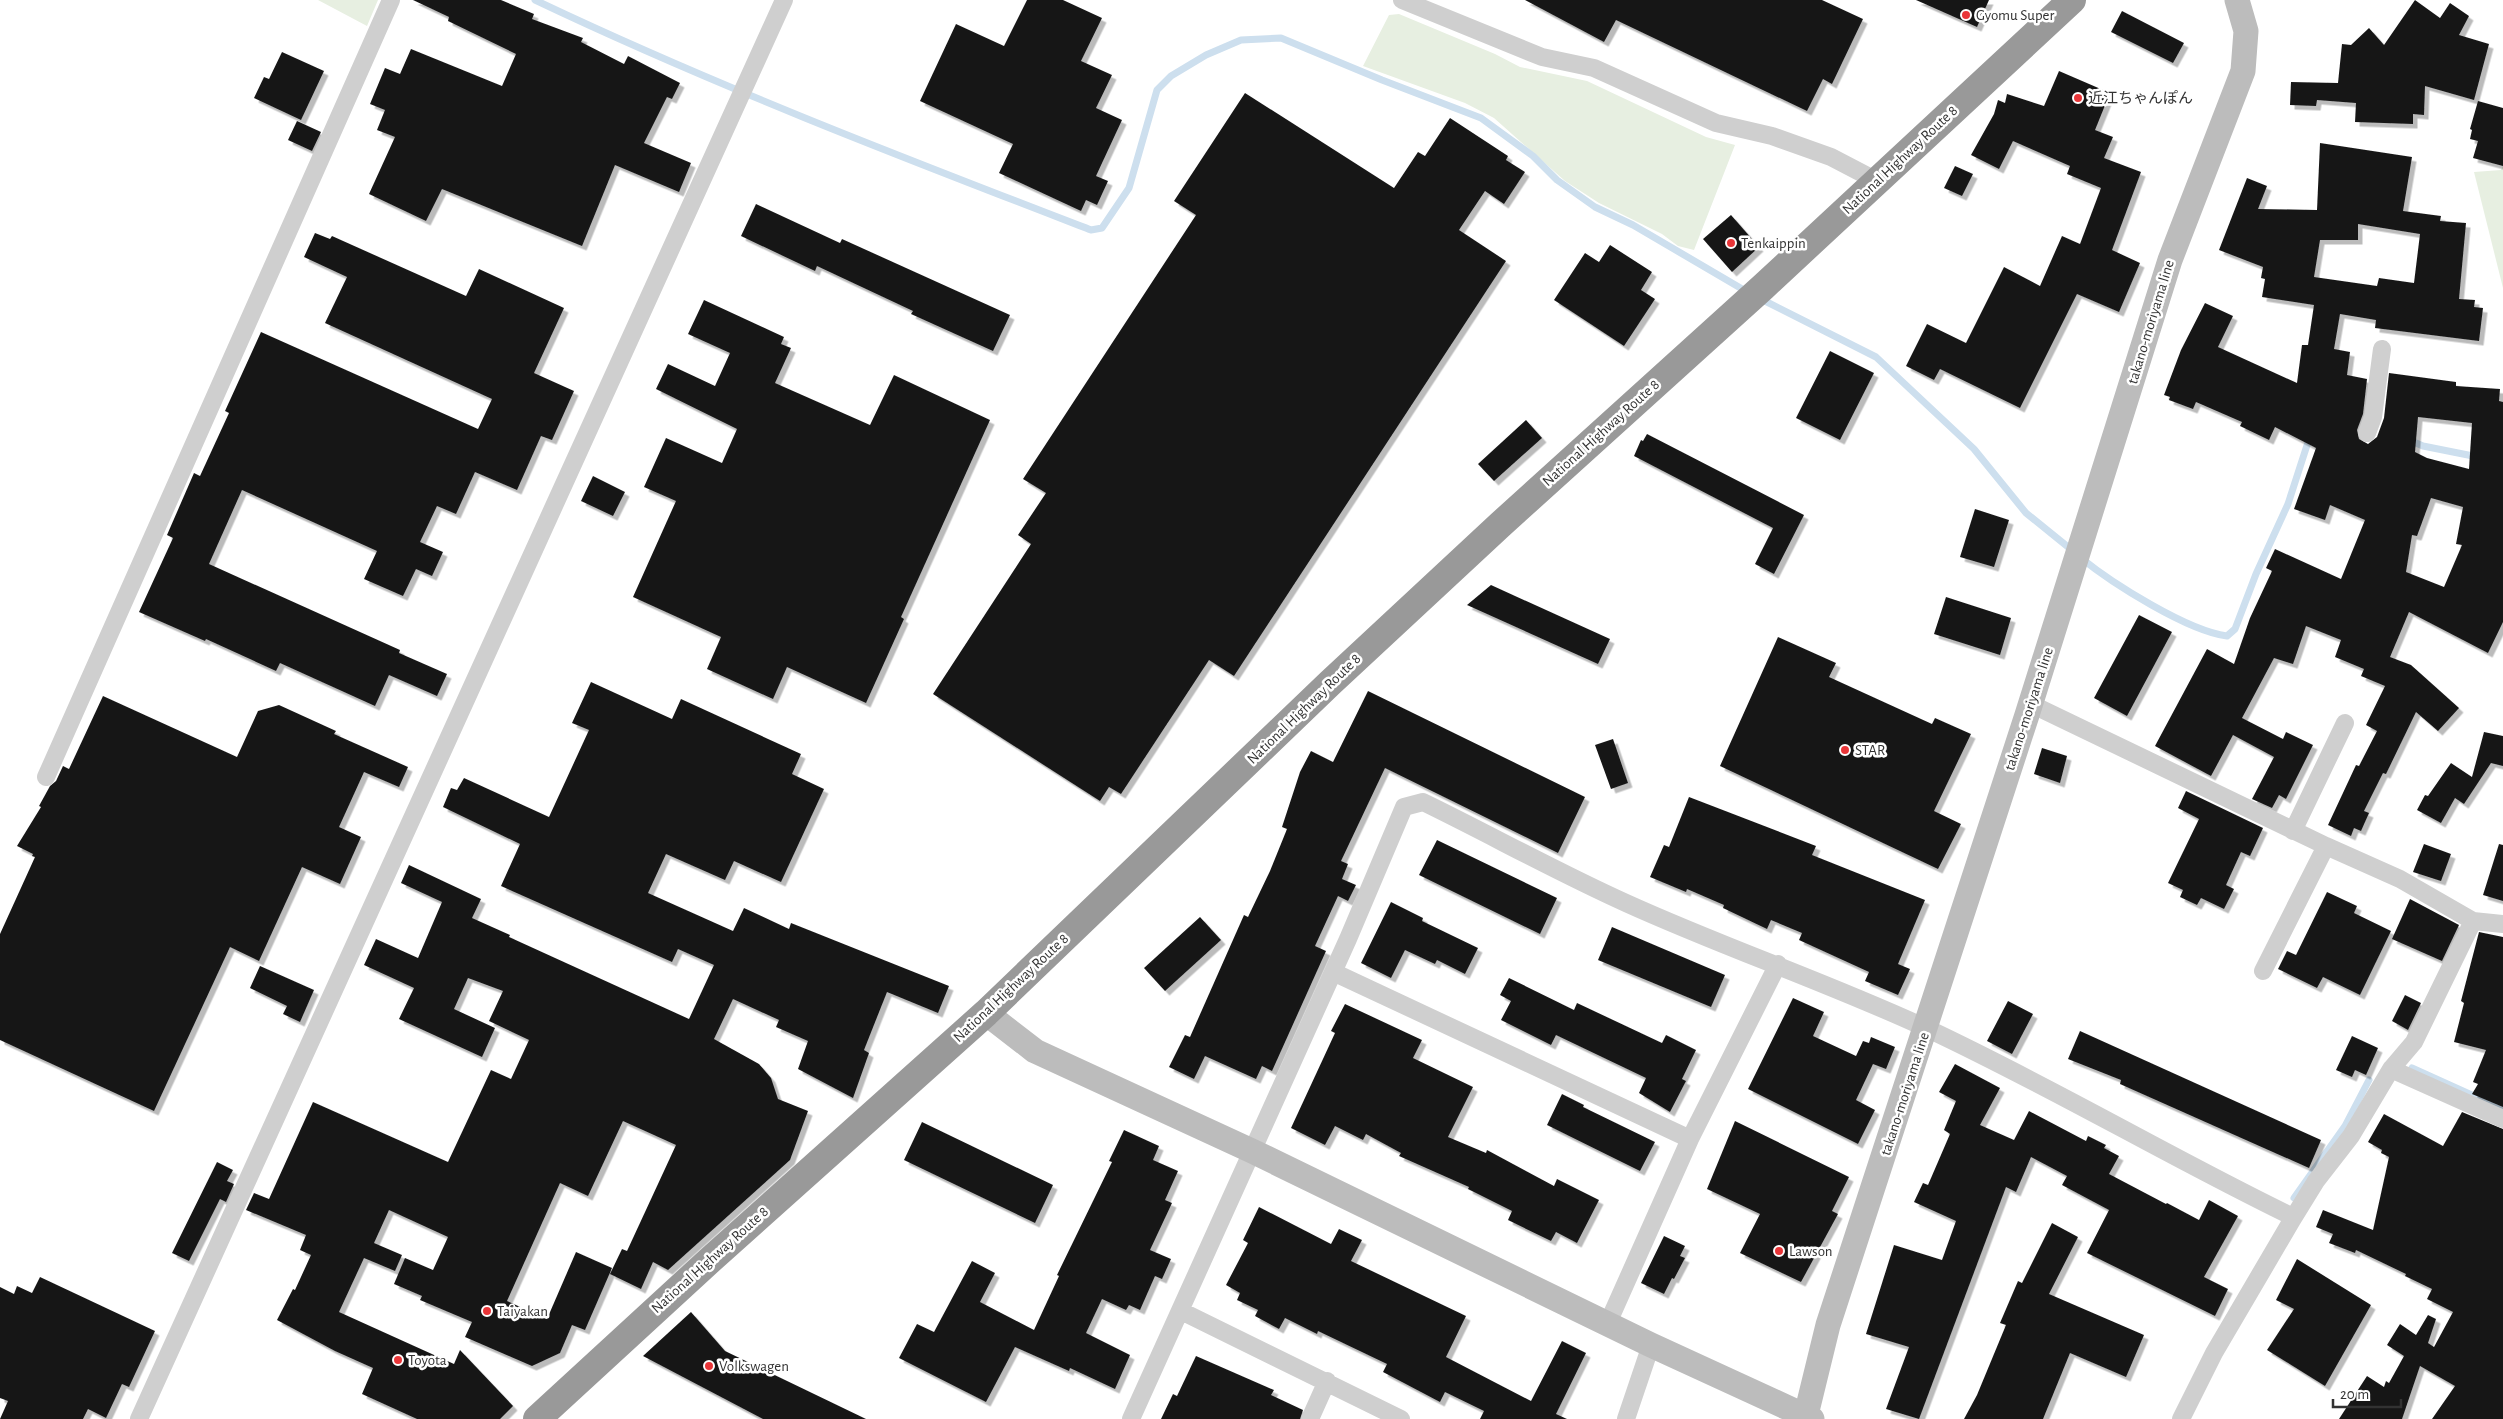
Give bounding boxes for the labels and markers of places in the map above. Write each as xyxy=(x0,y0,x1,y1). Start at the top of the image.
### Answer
place label: Gyomu Super xyxy=(1976,8,2055,23)
marker: Gyomu Super xyxy=(1960,9,1972,21)
place label: 近江ちゃんぽん xyxy=(2088,90,2193,106)
marker: 近江ちゃんぽん xyxy=(2072,92,2084,104)
place label: Tenkaippin xyxy=(1741,236,1806,251)
marker: Tenkaippin xyxy=(1725,237,1737,249)
place label: STAR xyxy=(1855,743,1885,758)
marker: STAR xyxy=(1839,744,1851,756)
place label: Lawson xyxy=(1789,1244,1833,1259)
marker: Lawson xyxy=(1773,1245,1785,1257)
place label: Taiyakan xyxy=(497,1304,548,1319)
marker: Taiyakan xyxy=(481,1305,493,1317)
place label: Toyota xyxy=(408,1353,447,1368)
marker: Toyota xyxy=(392,1354,404,1366)
place label: Volkswagen xyxy=(719,1359,789,1374)
marker: Volkswagen xyxy=(703,1360,715,1372)

